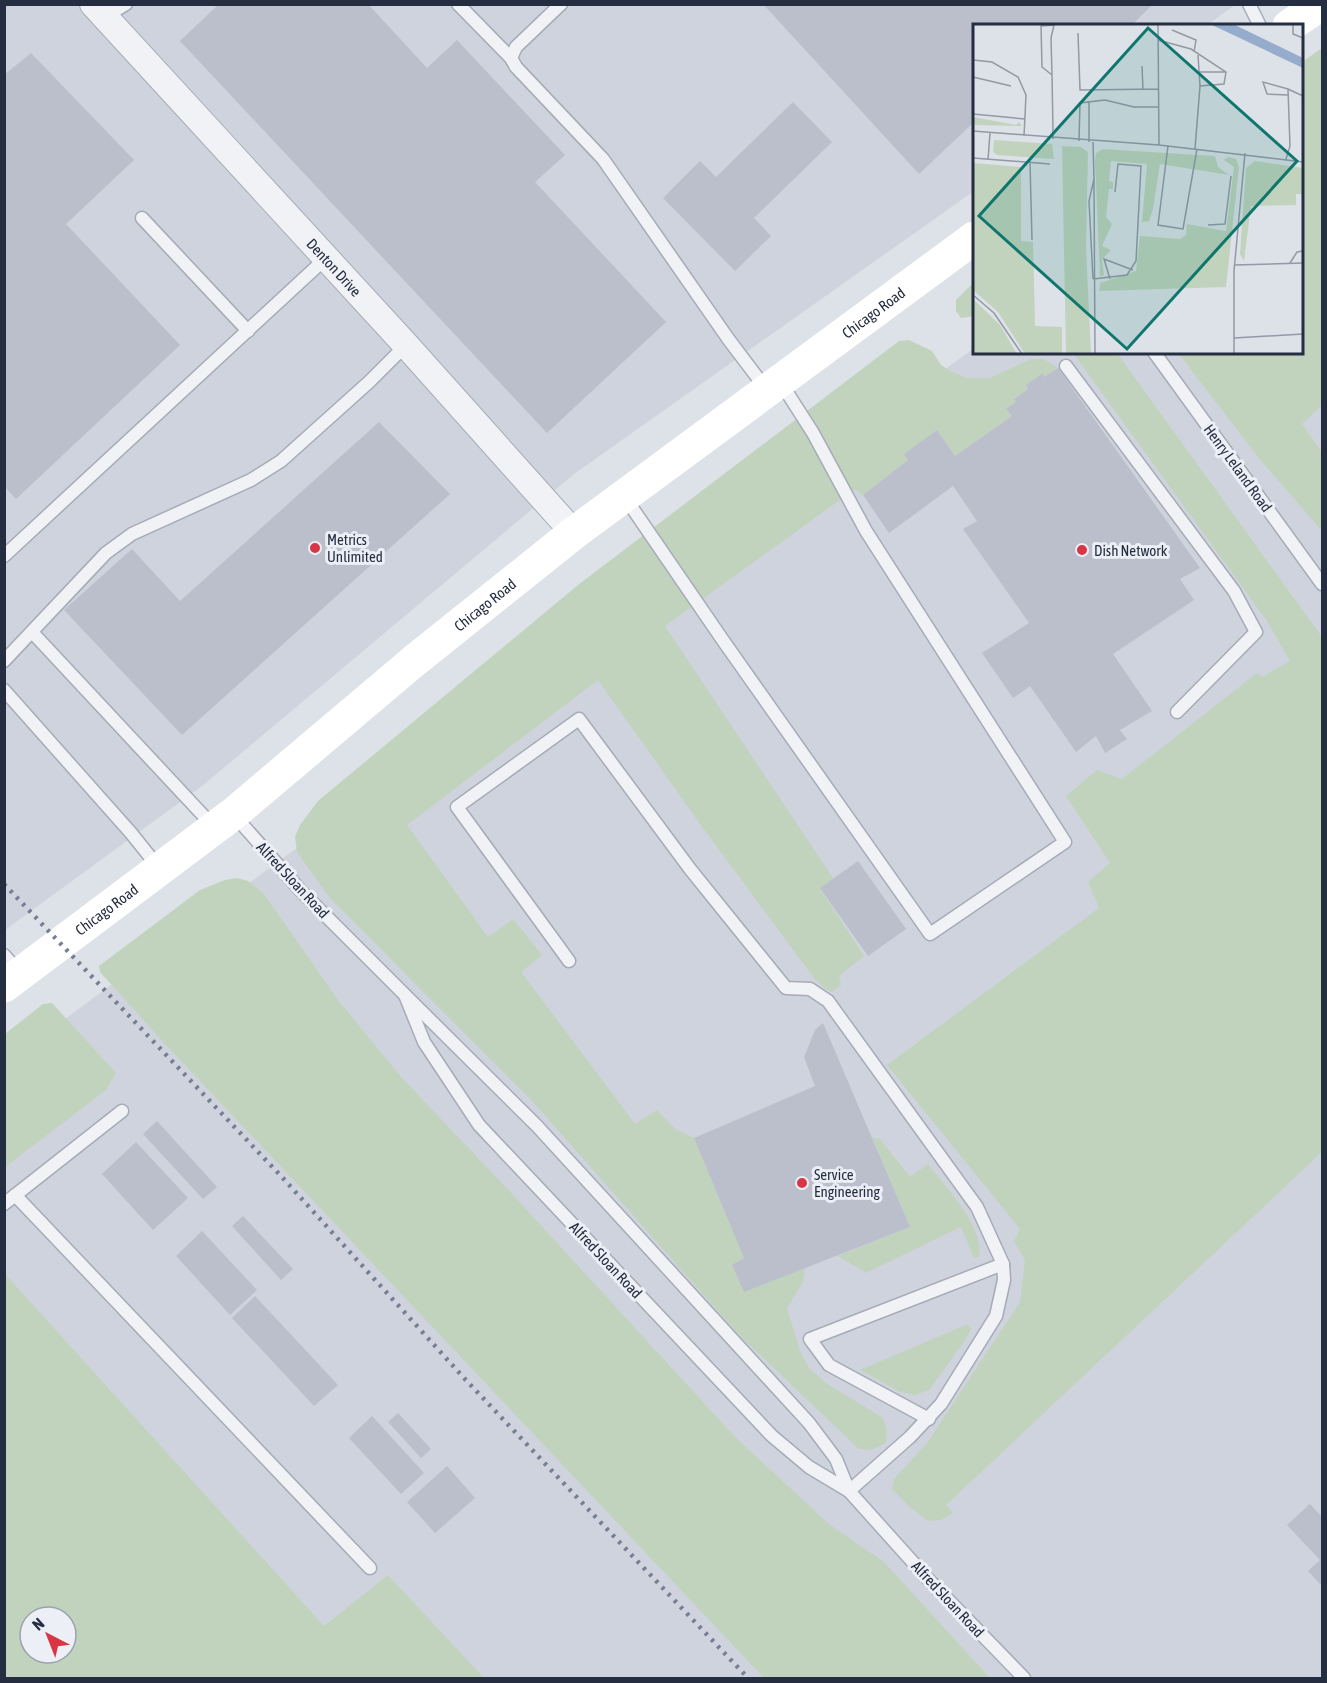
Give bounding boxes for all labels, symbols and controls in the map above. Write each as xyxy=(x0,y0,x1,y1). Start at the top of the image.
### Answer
inset map xyxy=(973,24,1303,354)
street label: Denton Drive xyxy=(304,235,365,299)
street label: Chicago Road xyxy=(838,284,908,341)
street label: Henry Leland Road xyxy=(1201,421,1275,515)
place label: Metrics Unlimited xyxy=(327,531,383,565)
marker: Metrics Unlimited xyxy=(308,541,322,555)
place label: Dish Network xyxy=(1094,542,1168,559)
marker: Dish Network xyxy=(1075,543,1089,557)
street label: Chicago Road xyxy=(451,575,519,634)
street label: Alfred Sloan Road xyxy=(253,838,333,922)
street label: Chicago Road xyxy=(72,880,141,938)
place label: Service Engineering xyxy=(814,1166,881,1200)
marker: Service Engineering xyxy=(795,1176,809,1190)
street label: Alfred Sloan Road xyxy=(566,1218,646,1302)
street label: Alfred Sloan Road xyxy=(908,1557,988,1641)
north arrow xyxy=(18,1605,78,1665)
text: N xyxy=(28,1614,47,1634)

